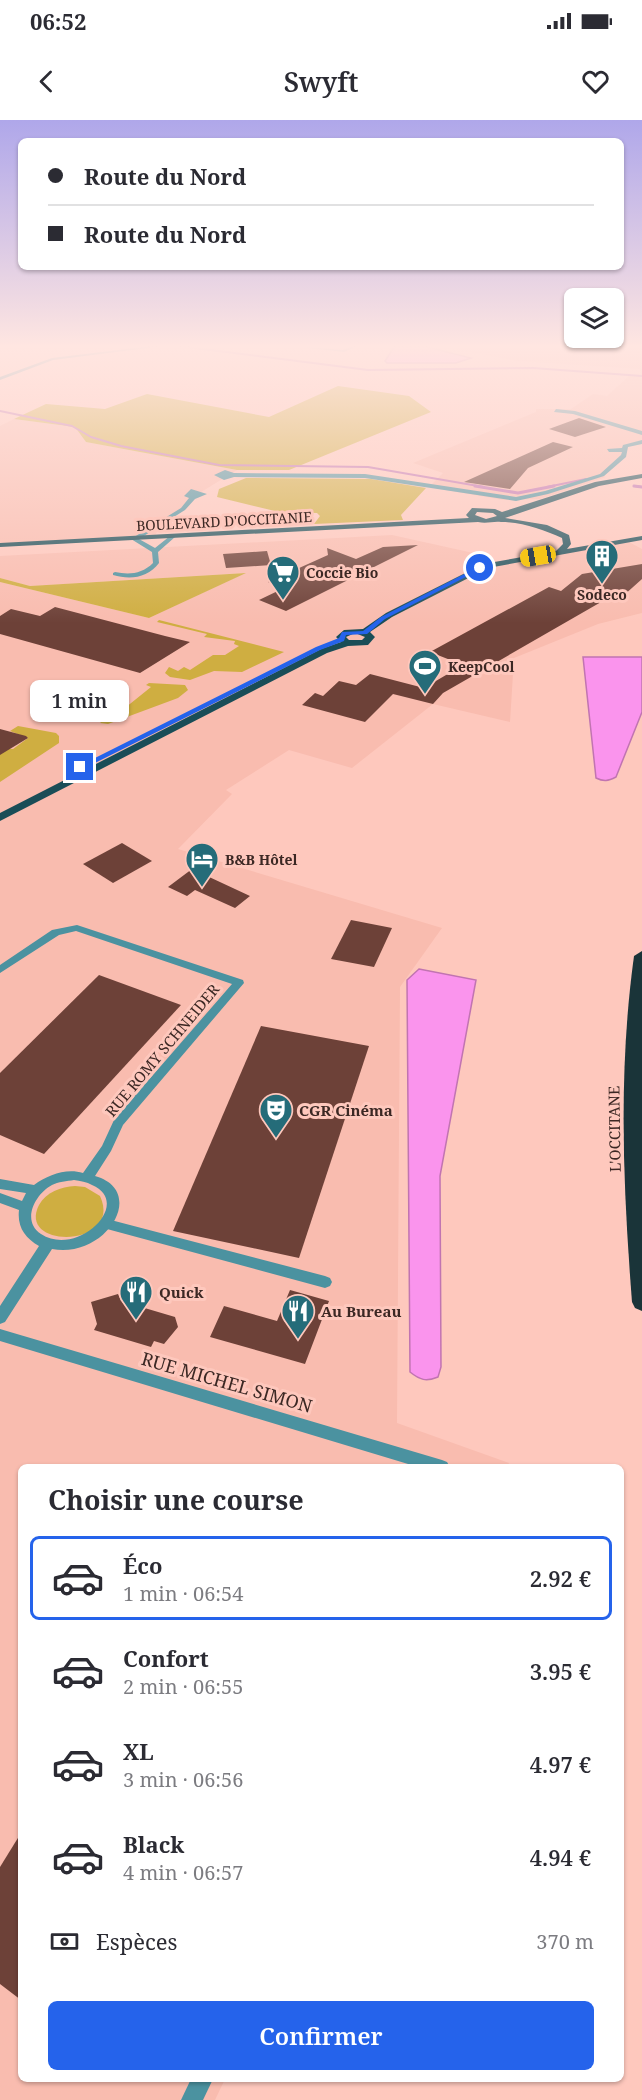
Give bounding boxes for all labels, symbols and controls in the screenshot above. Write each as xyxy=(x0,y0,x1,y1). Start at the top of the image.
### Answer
text: 06:52 xyxy=(30,6,86,36)
text: Swyft xyxy=(284,63,358,100)
icon: back xyxy=(30,65,63,98)
icon: heart xyxy=(579,65,612,98)
text: Route du Nord xyxy=(84,161,246,191)
text: Route du Nord xyxy=(84,219,246,249)
map controls xyxy=(564,288,624,348)
button: layers xyxy=(564,288,624,348)
street label: BOULEVARD D'OCCITANIE xyxy=(136,507,313,535)
building icon: Sodeco xyxy=(584,538,620,585)
car xyxy=(519,544,557,568)
supermarket icon: Coccie Bio xyxy=(265,554,301,601)
route start xyxy=(466,554,493,581)
place label: Coccie Bio xyxy=(306,563,378,582)
place label: Sodeco xyxy=(577,585,627,604)
sports icon: KeepCool xyxy=(407,648,443,695)
place label: KeepCool xyxy=(448,657,515,676)
callout: 1 min xyxy=(31,680,130,722)
text: 1 min xyxy=(52,687,107,714)
route end xyxy=(66,753,93,780)
hotel icon: B&B Hôtel xyxy=(184,841,220,888)
place label: B&B Hôtel xyxy=(225,850,297,869)
street label: RUE ROMY SCHNEIDER xyxy=(101,979,224,1121)
street label: L'OCCITANE xyxy=(603,1086,625,1172)
theatre icon: CGR Cinéma xyxy=(258,1092,294,1139)
place label: CGR Cinéma xyxy=(299,1100,393,1120)
restaurant icon: Quick xyxy=(118,1274,154,1321)
place label: Quick xyxy=(159,1282,204,1302)
restaurant icon: Au Bureau xyxy=(280,1293,316,1340)
place label: Au Bureau xyxy=(321,1301,401,1321)
street label: RUE MICHEL SIMON xyxy=(139,1346,315,1418)
text: Choisir une course xyxy=(48,1481,304,1518)
text: Éco xyxy=(123,1550,162,1580)
icon: car xyxy=(51,1551,105,1605)
text: 2.92 € xyxy=(530,1563,591,1593)
text: 1 min · 06:54 xyxy=(123,1580,243,1607)
text: Confort xyxy=(123,1643,209,1673)
icon: car xyxy=(51,1644,105,1698)
text: 3.95 € xyxy=(530,1656,591,1686)
text: 2 min · 06:55 xyxy=(123,1673,243,1700)
text: XL xyxy=(123,1736,154,1766)
icon: car xyxy=(51,1737,105,1791)
text: 4.97 € xyxy=(530,1749,591,1779)
text: 3 min · 06:56 xyxy=(123,1766,243,1793)
text: Black xyxy=(123,1829,184,1859)
icon: car xyxy=(51,1830,105,1884)
text: 4.94 € xyxy=(530,1842,591,1872)
text: 4 min · 06:57 xyxy=(123,1859,243,1886)
icon: cash xyxy=(48,1925,81,1958)
text: Espèces xyxy=(96,1926,177,1956)
text: 370 m xyxy=(536,1928,594,1955)
button: Confirmer xyxy=(48,2001,594,2070)

